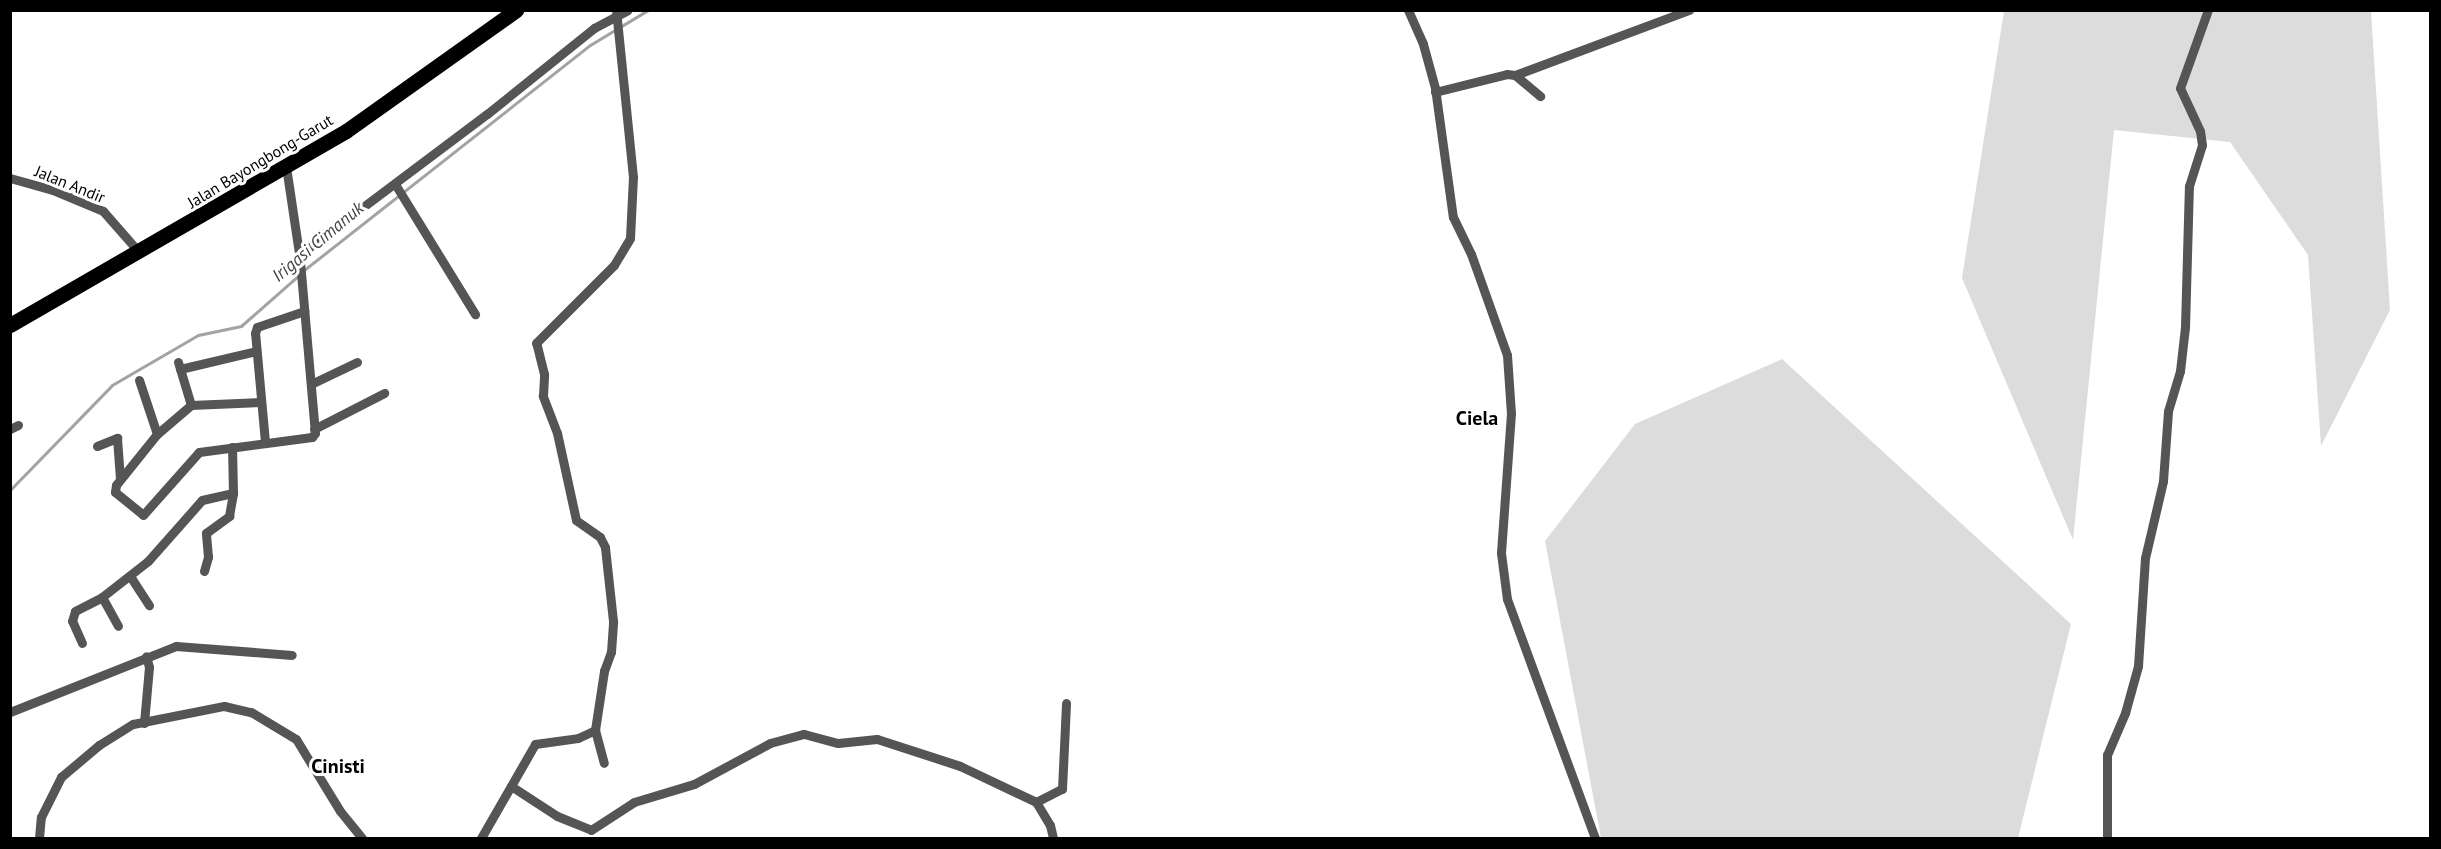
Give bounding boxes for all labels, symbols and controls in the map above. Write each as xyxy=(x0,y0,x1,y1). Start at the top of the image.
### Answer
street label: Jalan Bayongbong-Garut xyxy=(184,110,336,212)
street label: Jalan Andir xyxy=(32,161,108,207)
water label: Irigasi Cimanuk xyxy=(268,197,368,287)
district label: Ciela xyxy=(1456,406,1498,430)
district label: Cinisti xyxy=(311,754,365,778)

